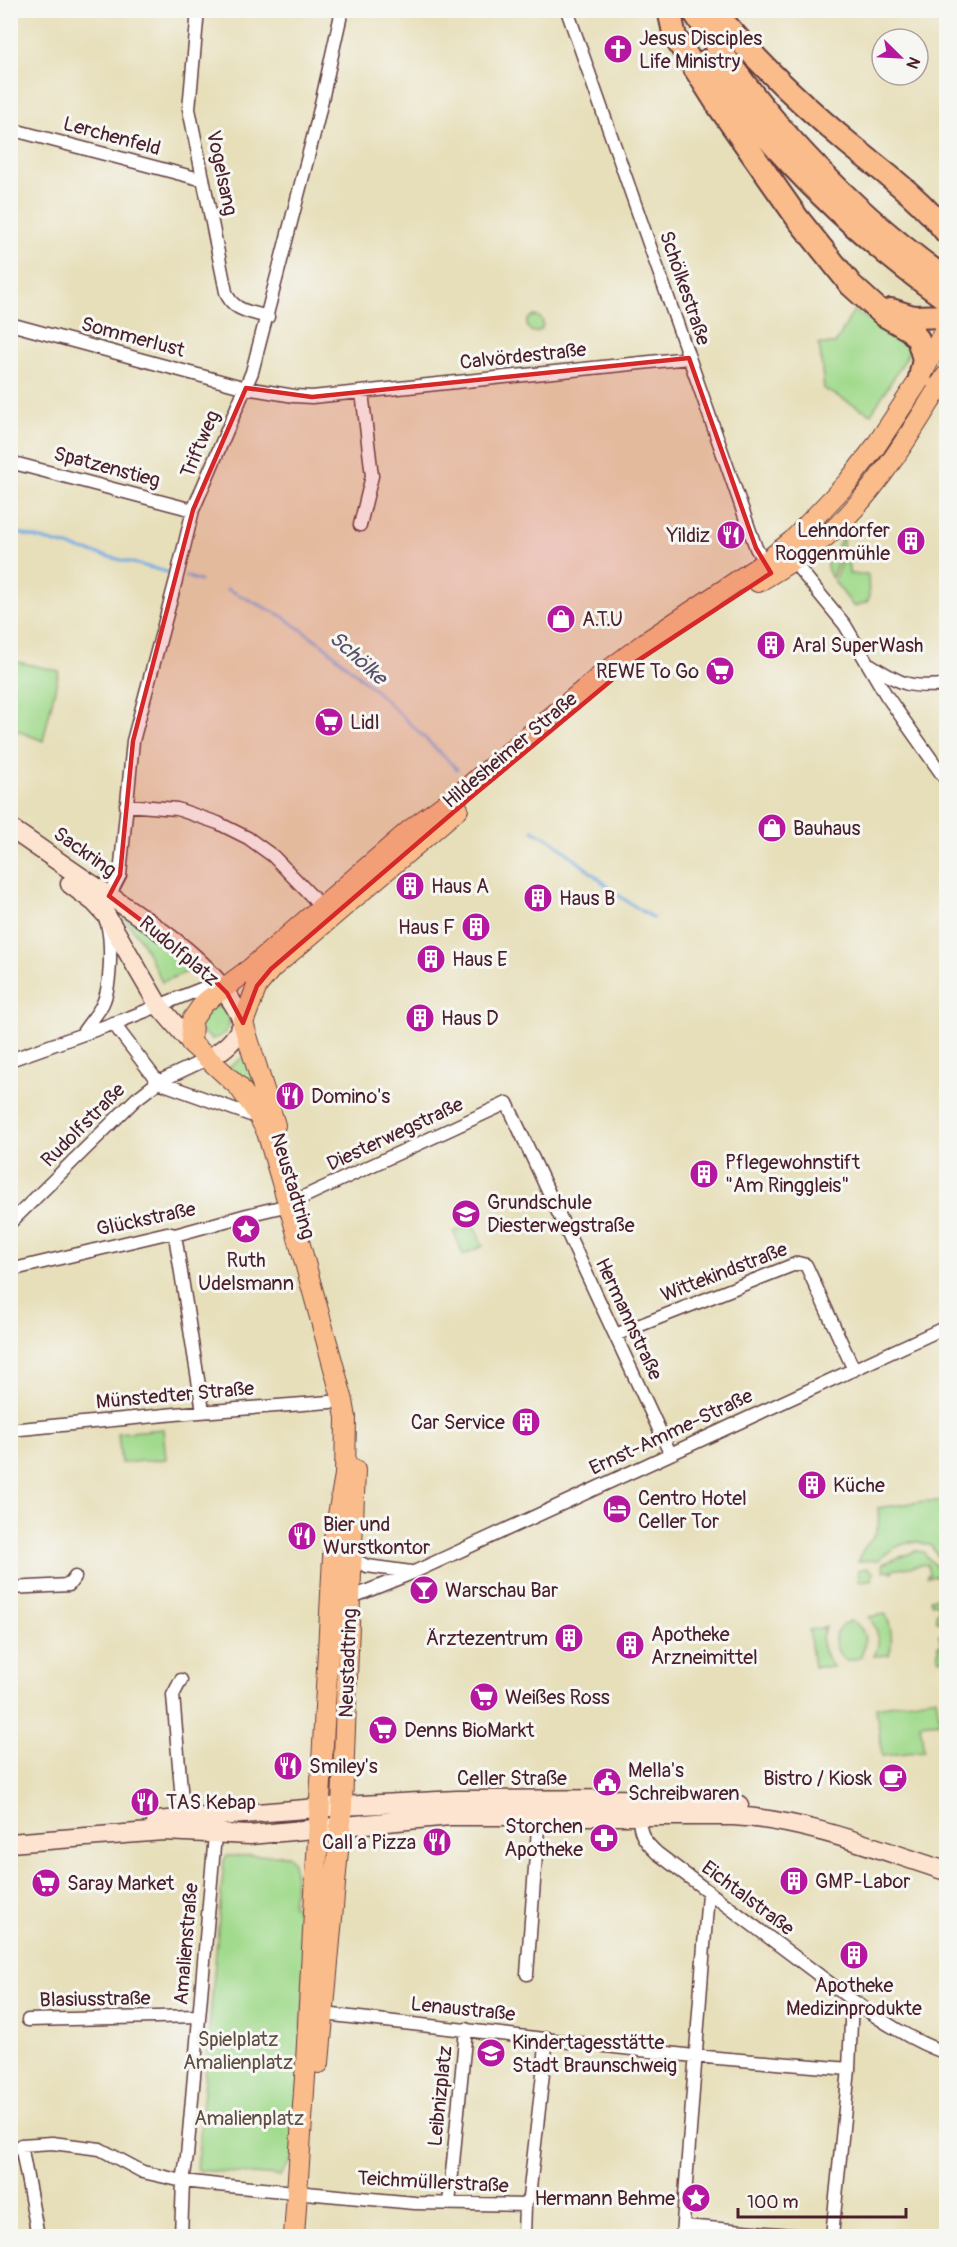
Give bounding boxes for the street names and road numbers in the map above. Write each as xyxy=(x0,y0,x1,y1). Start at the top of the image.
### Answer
street label: Lerchenfeld xyxy=(60,111,164,161)
street label: Vogelsang xyxy=(201,128,243,218)
street label: Schölkestraße xyxy=(654,228,716,349)
street label: Sommerlust xyxy=(79,311,188,363)
street label: Calvördestraße xyxy=(458,337,588,375)
street label: Triftweg xyxy=(175,407,225,481)
street label: Spatzenstieg xyxy=(51,441,163,493)
street label: Hildesheimer Straße xyxy=(438,686,583,814)
street label: Sackring xyxy=(49,821,121,883)
street label: Rudolfplatz xyxy=(134,911,224,991)
street label: Rudolfstraße xyxy=(36,1078,130,1172)
street label: Diesterwegstraße xyxy=(323,1091,467,1177)
street label: Neustadtring xyxy=(265,1130,321,1242)
street label: Glückstraße xyxy=(94,1196,198,1242)
street label: Wittekindstraße xyxy=(657,1236,791,1308)
street label: Hermannstraße xyxy=(590,1254,668,1384)
street label: Münstedter Straße xyxy=(95,1376,255,1414)
street label: Ernst-Amme-Straße xyxy=(585,1383,757,1481)
street label: Neustadtring xyxy=(334,1608,362,1718)
street label: Celler Straße xyxy=(457,1766,567,1791)
street label: Eichtalstraße xyxy=(697,1855,799,1941)
street label: Amalienstraße xyxy=(168,1882,204,2006)
street label: Blasiusstraße xyxy=(39,1986,151,2012)
street label: Lenaustraße xyxy=(409,1991,517,2027)
street label: Leibnizplatz xyxy=(422,2044,458,2148)
street label: Teichmüllerstraße xyxy=(357,2166,510,2198)

